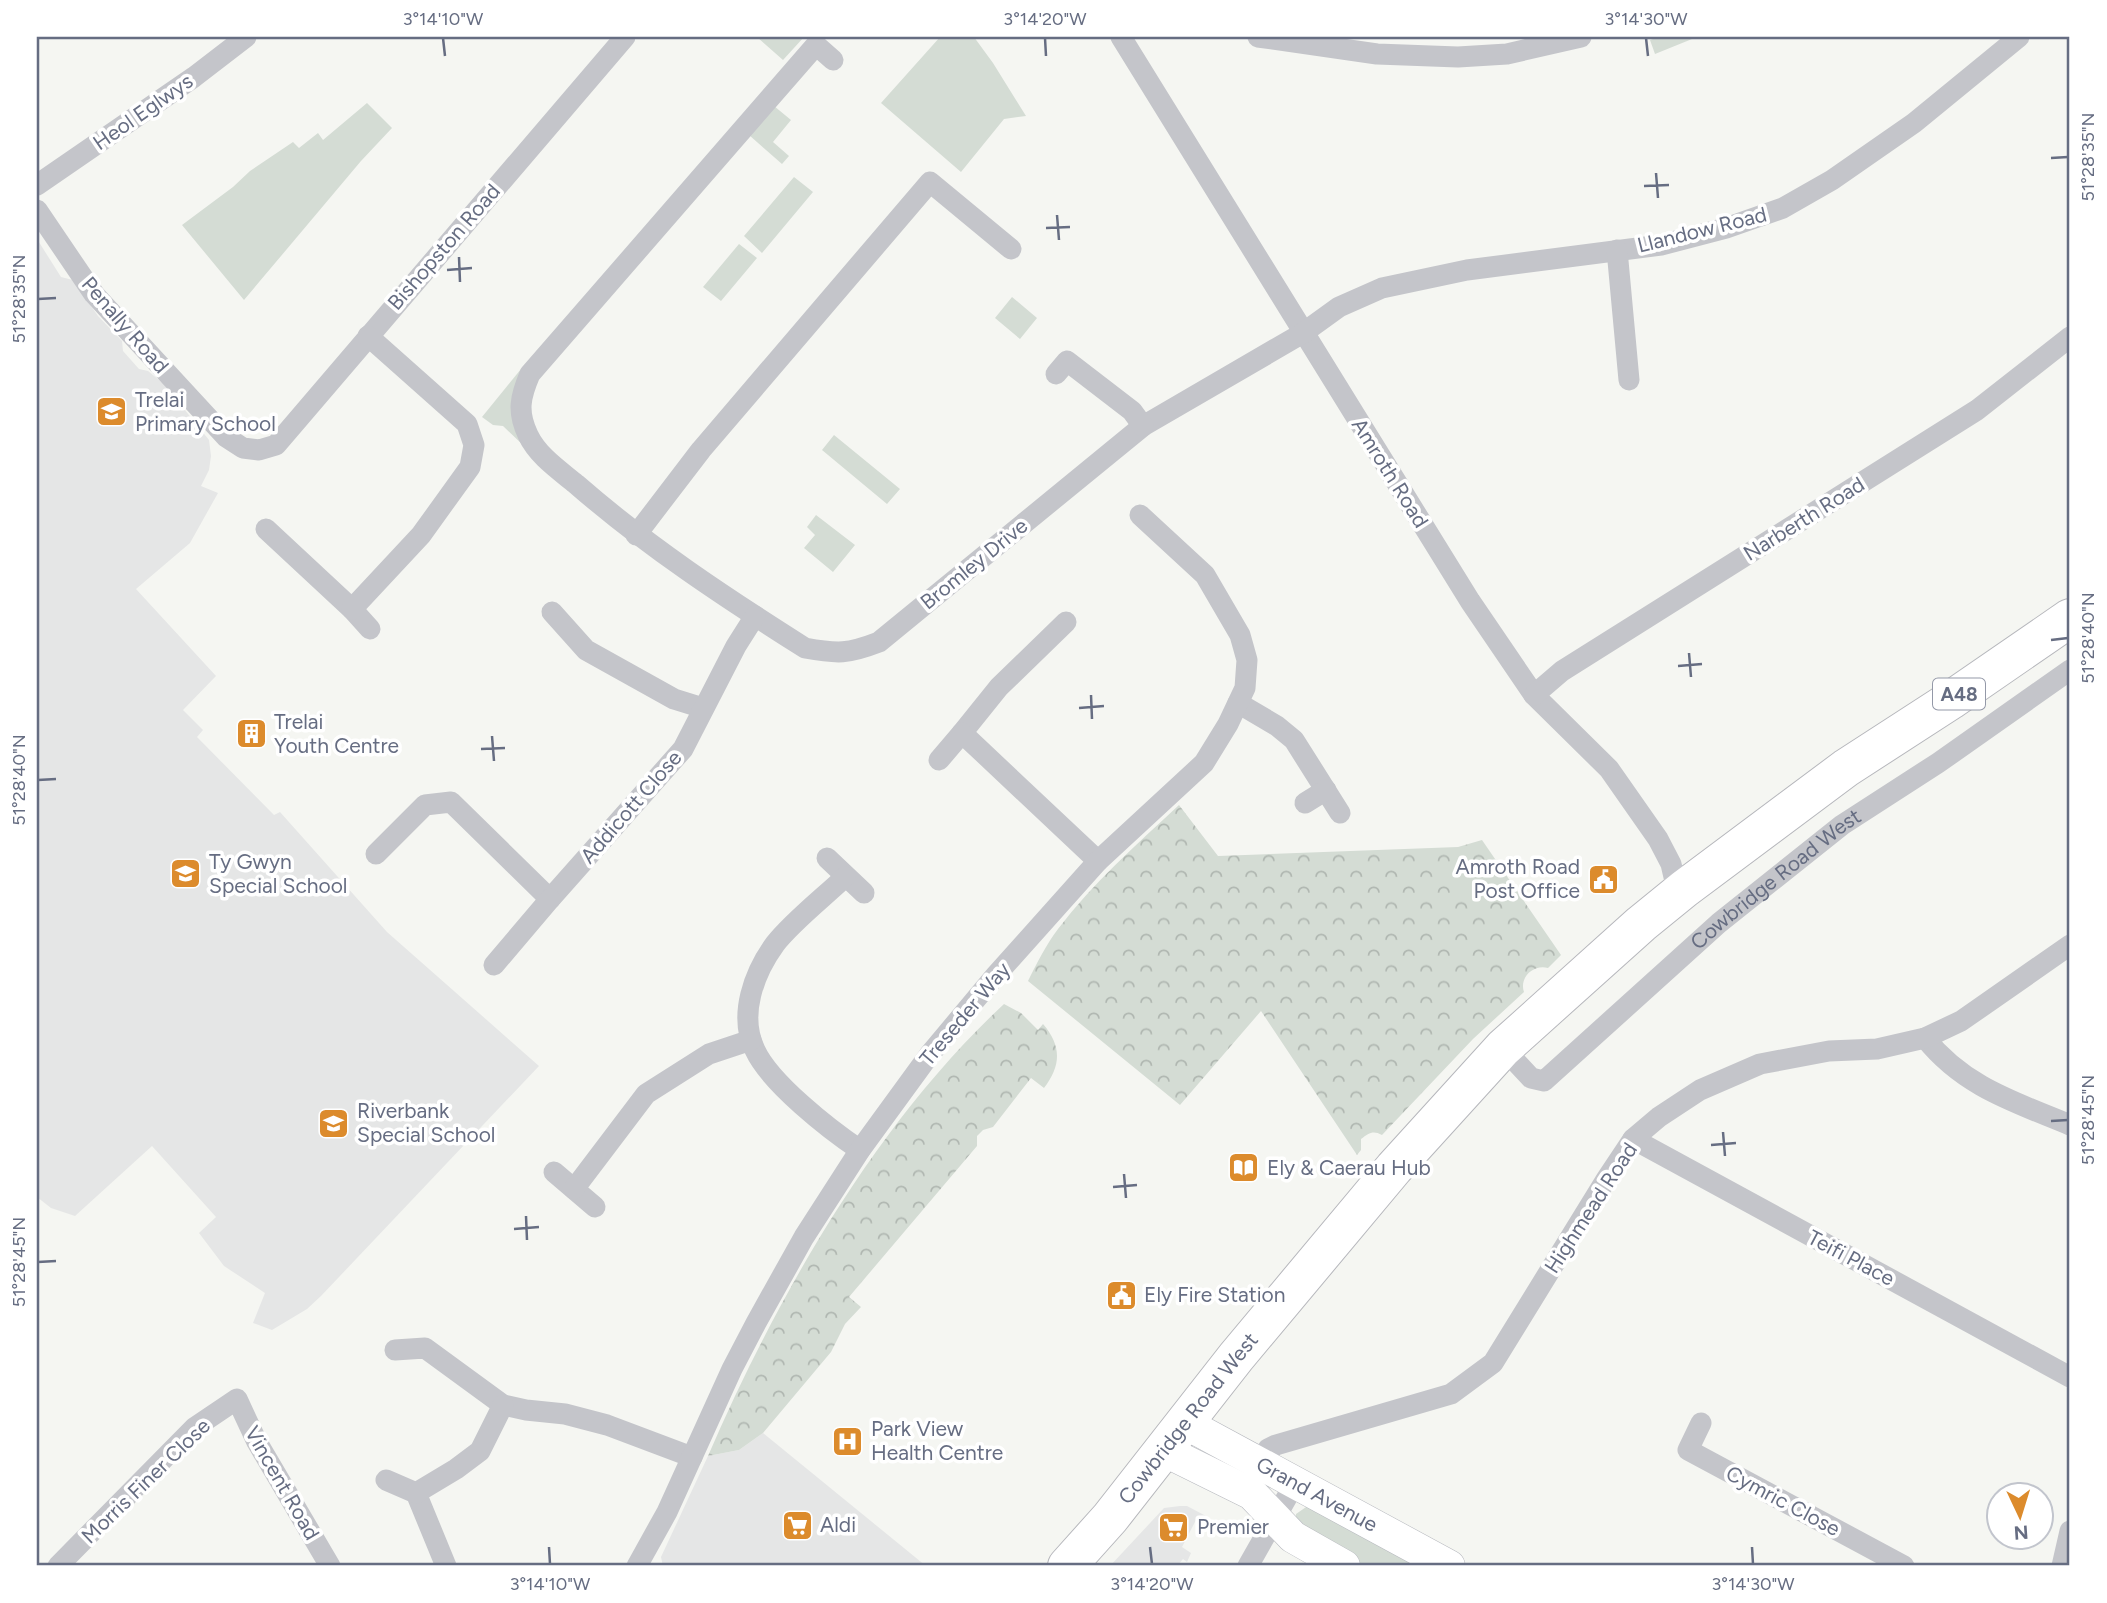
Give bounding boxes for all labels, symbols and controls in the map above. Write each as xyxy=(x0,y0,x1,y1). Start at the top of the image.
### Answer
text: 3°14'10"W xyxy=(403,8,484,30)
text: 3°14'20"W xyxy=(1003,8,1087,30)
text: 3°14'30"W xyxy=(1604,8,1688,30)
street label: Heol Eglwys xyxy=(88,68,197,155)
text: 51°28'35"N xyxy=(2077,113,2099,201)
street label: Bishopston Road xyxy=(382,179,505,315)
street label: Llandow Road xyxy=(1635,201,1769,258)
text: 51°28'35"N xyxy=(8,255,30,343)
street label: Penally Road xyxy=(77,271,174,378)
place label: Trelai Primary School xyxy=(135,387,276,436)
school or university icon: Trelai Primary School xyxy=(95,395,129,429)
street label: Amroth Road xyxy=(1347,413,1434,532)
street label: Narberth Road xyxy=(1739,471,1869,566)
street label: Bromley Drive xyxy=(915,513,1032,614)
text: 51°28'40"N xyxy=(2077,592,2099,684)
road number: A48 xyxy=(1933,678,1985,709)
place label: Trelai Youth Centre xyxy=(274,709,399,758)
building icon: Trelai Youth Centre xyxy=(234,717,268,751)
text: 51°28'40"N xyxy=(8,734,30,826)
street label: Addicott Close xyxy=(575,745,686,868)
street label: Cowbridge Road West xyxy=(1685,803,1866,955)
place label: Ty Gwyn Special School xyxy=(209,849,347,898)
place label: Amroth Road Post Office xyxy=(1455,854,1580,903)
school or university icon: Ty Gwyn Special School xyxy=(169,857,203,891)
public building icon: Amroth Road Post Office xyxy=(1586,862,1620,896)
street label: Treseder Way xyxy=(914,957,1015,1071)
text: 51°28'45"N xyxy=(2077,1075,2099,1165)
place label: Riverbank Special School xyxy=(357,1098,495,1147)
school or university icon: Riverbank Special School xyxy=(317,1106,351,1140)
street label: Highmead Road xyxy=(1539,1138,1642,1278)
library icon: Ely & Caerau Hub xyxy=(1227,1151,1261,1185)
place label: Ely & Caerau Hub xyxy=(1267,1155,1431,1180)
text: 51°28'45"N xyxy=(8,1217,30,1307)
street label: Teifi Place xyxy=(1804,1224,1899,1291)
public building icon: Ely Fire Station xyxy=(1104,1278,1138,1312)
place label: Ely Fire Station xyxy=(1144,1282,1286,1307)
street label: Cowbridge Road West xyxy=(1113,1327,1263,1509)
street label: Morris Finer Close xyxy=(76,1413,215,1548)
place label: Park View Health Centre xyxy=(871,1416,1003,1465)
street label: Vincent Road xyxy=(240,1421,325,1544)
hospital icon: Park View Health Centre xyxy=(831,1424,865,1458)
street label: Grand Avenue xyxy=(1252,1451,1382,1537)
street label: Cymric Close xyxy=(1722,1460,1845,1541)
north arrow xyxy=(1984,1480,2054,1550)
supermarket icon: Aldi xyxy=(780,1508,814,1542)
supermarket icon: Premier xyxy=(1157,1510,1191,1544)
place label: Aldi xyxy=(820,1512,856,1537)
place label: Premier xyxy=(1197,1514,1269,1539)
text: N xyxy=(2013,1520,2029,1544)
text: 3°14'10"W xyxy=(510,1573,591,1595)
text: 3°14'20"W xyxy=(1110,1573,1194,1595)
text: 3°14'30"W xyxy=(1711,1573,1795,1595)

